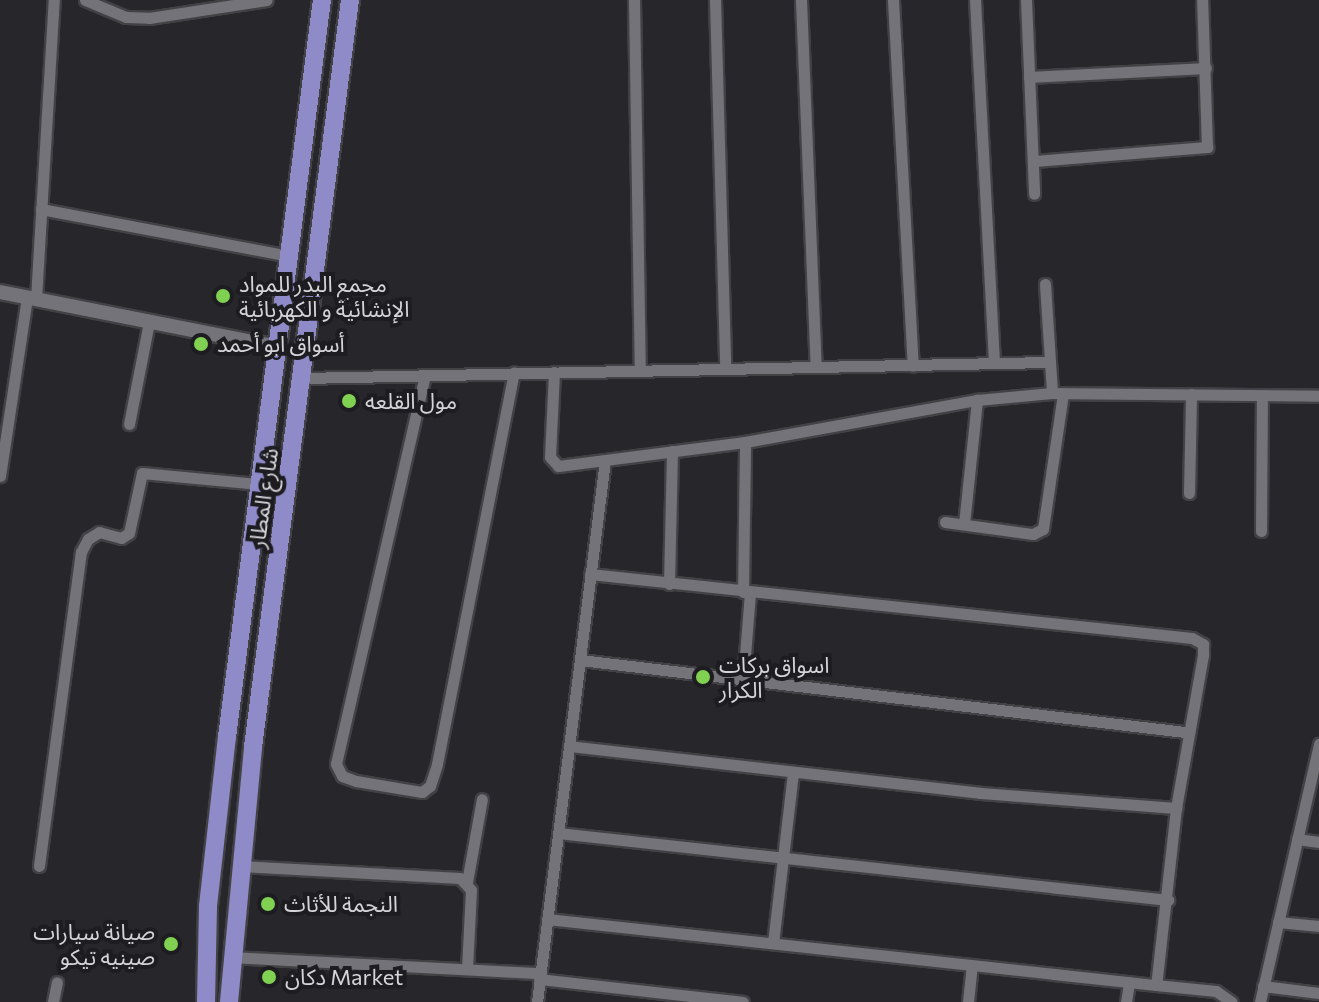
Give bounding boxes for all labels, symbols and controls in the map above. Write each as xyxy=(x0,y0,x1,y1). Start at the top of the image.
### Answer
place label: مجمع البدر للمواد الإنشائية و الكهربائية xyxy=(239,270,410,322)
marker: مجمع البدر للمواد الإنشائية و الكهربائية xyxy=(214,287,232,305)
place label: أسواق ابو أحمد xyxy=(217,331,345,357)
marker: أسواق ابو أحمد xyxy=(192,335,210,353)
place label: مول القلعه xyxy=(365,388,457,414)
marker: مول القلعه xyxy=(340,392,358,410)
street label: شارع المطار xyxy=(243,446,283,550)
place label: اسواق بركات الكرار xyxy=(719,651,829,702)
marker: اسواق بركات الكرار xyxy=(694,668,712,686)
place label: النجمة للأثاث xyxy=(284,891,398,917)
marker: النجمة للأثاث xyxy=(259,895,277,913)
place label: صيانة سيارات صينيه تيكو xyxy=(33,918,155,970)
marker: صيانة سيارات صينيه تيكو xyxy=(162,935,180,953)
place label: دكان Market xyxy=(285,964,403,990)
marker: دكان Market xyxy=(260,968,278,986)

